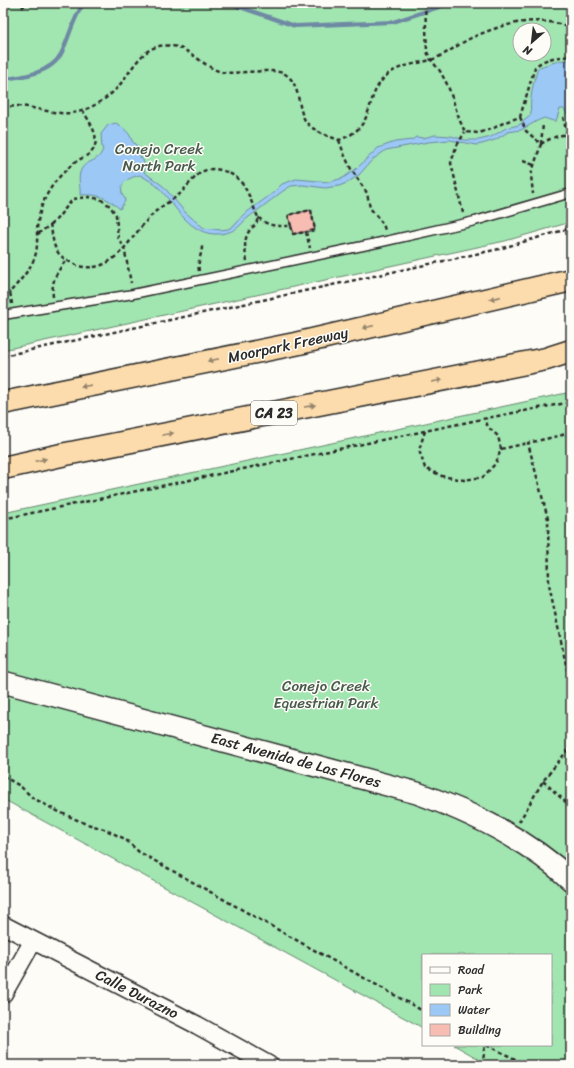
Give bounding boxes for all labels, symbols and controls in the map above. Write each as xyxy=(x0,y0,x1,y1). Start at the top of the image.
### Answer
north arrow xyxy=(512,22,552,62)
text: N xyxy=(519,40,536,61)
park label: Conejo Creek North Park xyxy=(115,136,204,179)
one-way arrow xyxy=(488,295,500,301)
street label: Moorpark Freeway xyxy=(225,320,351,370)
one-way arrow xyxy=(362,325,374,331)
one-way arrow xyxy=(207,358,220,364)
one-way arrow xyxy=(431,377,443,383)
one-way arrow xyxy=(80,383,92,389)
road number: CA 23 xyxy=(251,401,297,425)
one-way arrow xyxy=(304,402,316,408)
one-way arrow xyxy=(162,430,175,436)
one-way arrow xyxy=(35,456,47,462)
park label: Conejo Creek Equestrian Park xyxy=(274,673,379,716)
street label: East Avenida de Las Flores xyxy=(208,725,384,795)
legend xyxy=(422,954,552,1046)
text: Road xyxy=(458,959,485,981)
street label: Calle Durazno xyxy=(91,962,184,1026)
text: Park xyxy=(458,979,483,1001)
text: Water xyxy=(458,999,491,1021)
text: Building xyxy=(458,1019,501,1041)

